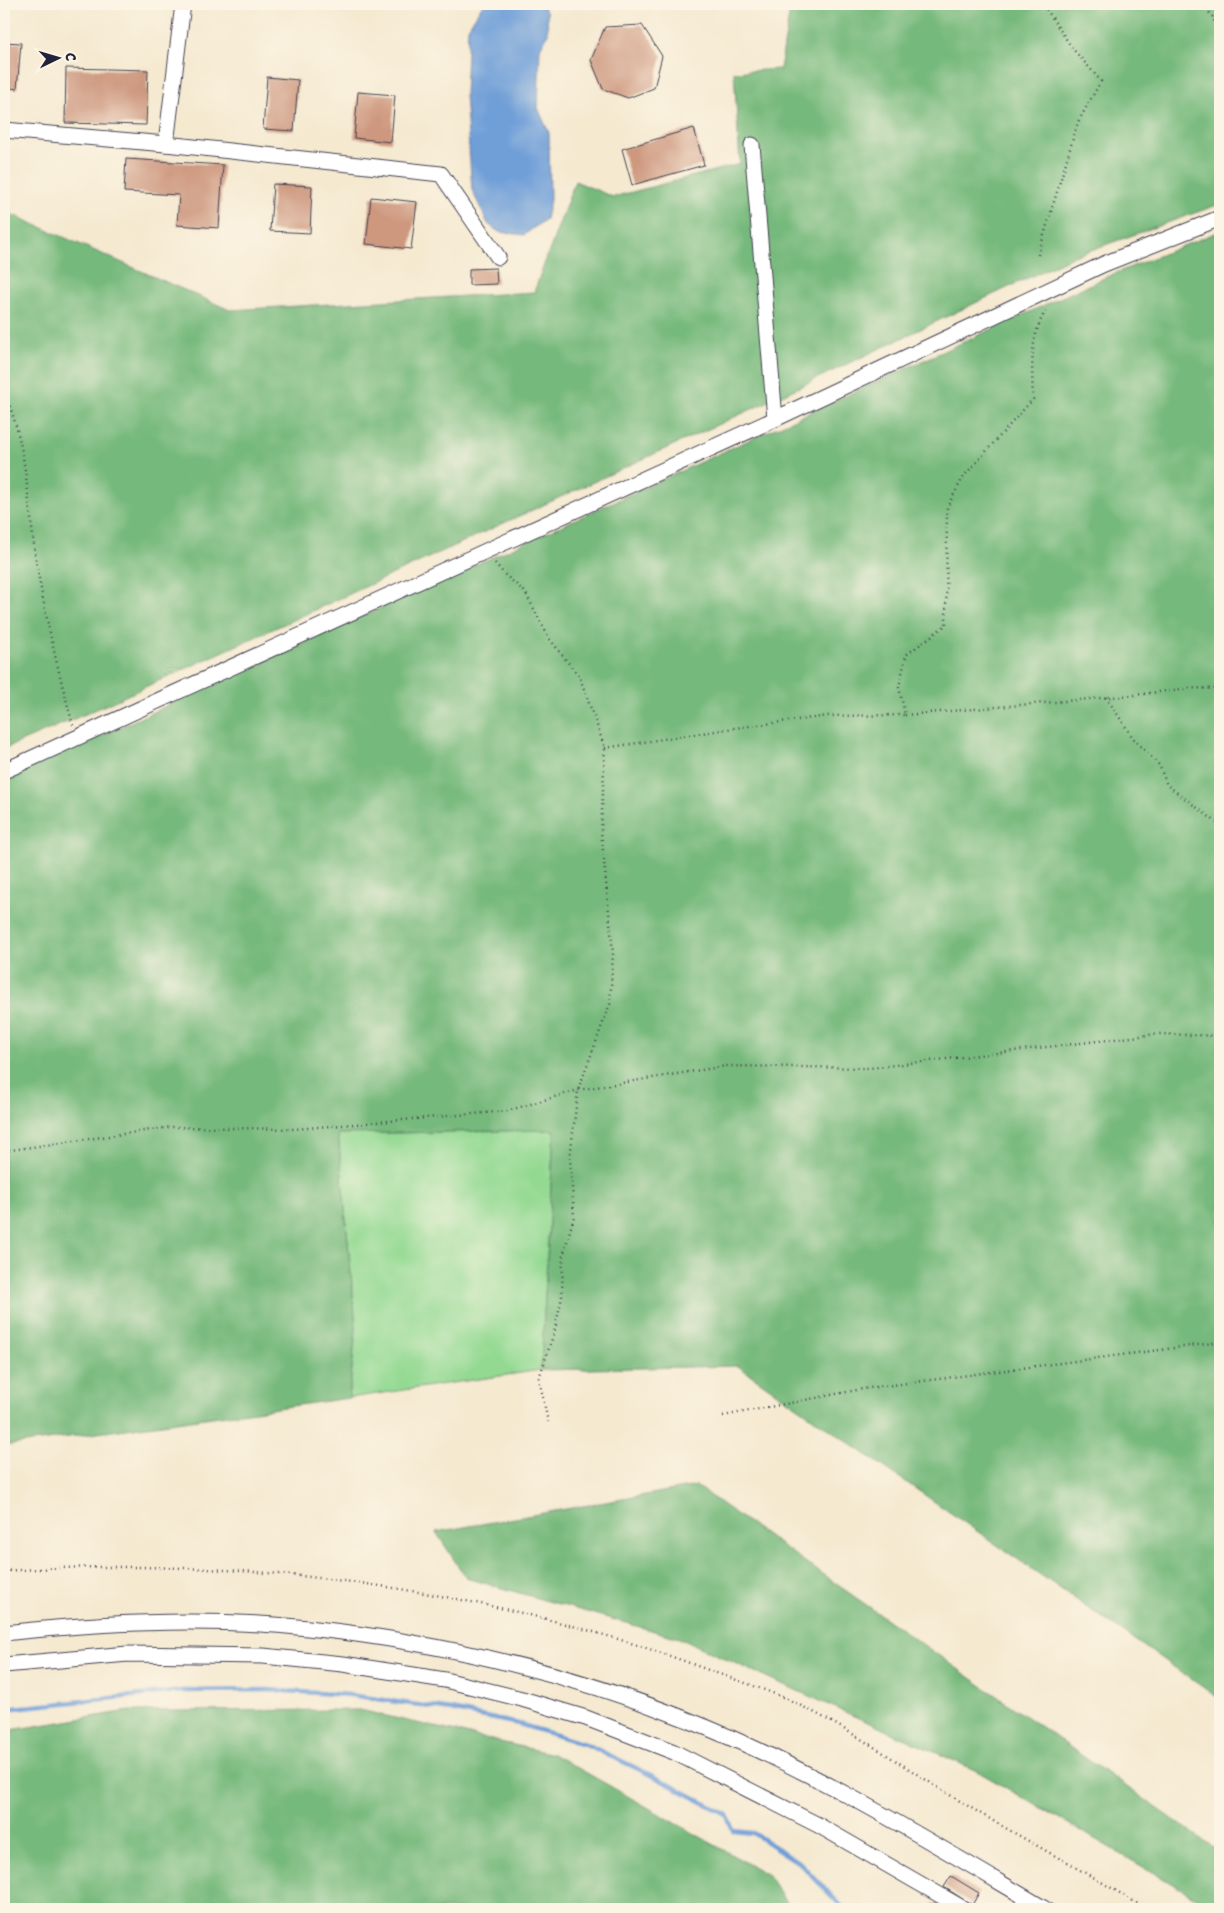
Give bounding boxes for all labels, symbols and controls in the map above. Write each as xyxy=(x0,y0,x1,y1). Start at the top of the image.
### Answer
north arrow xyxy=(32,32,82,82)
text: С xyxy=(62,52,80,62)

